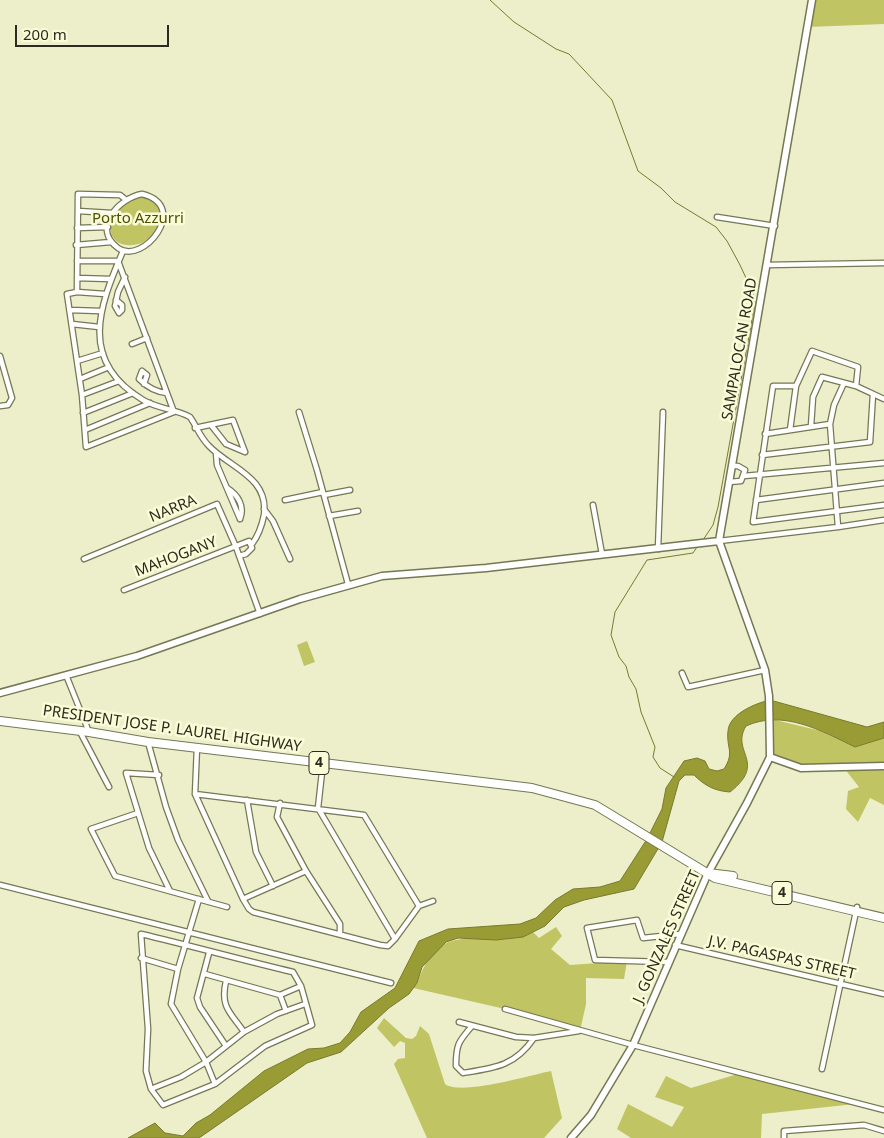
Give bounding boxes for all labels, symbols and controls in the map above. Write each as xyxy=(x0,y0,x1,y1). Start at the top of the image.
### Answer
scale bar xyxy=(18,15,171,47)
text: 200 m xyxy=(23,24,67,44)
park label: Porto Azzurri xyxy=(92,210,184,228)
street label: SAMPALOCAN ROAD xyxy=(719,276,761,422)
street label: NARRA xyxy=(147,491,199,527)
street label: MAHOGANY xyxy=(132,533,220,581)
street label: PRESIDENT JOSE P. LAUREL HIGHWAY xyxy=(42,702,302,756)
road number: 4 xyxy=(309,751,329,774)
street label: J. GONZALES STREET xyxy=(630,868,704,1006)
road number: 4 xyxy=(772,881,792,904)
street label: J.V. PAGASPAS STREET xyxy=(707,932,857,984)

